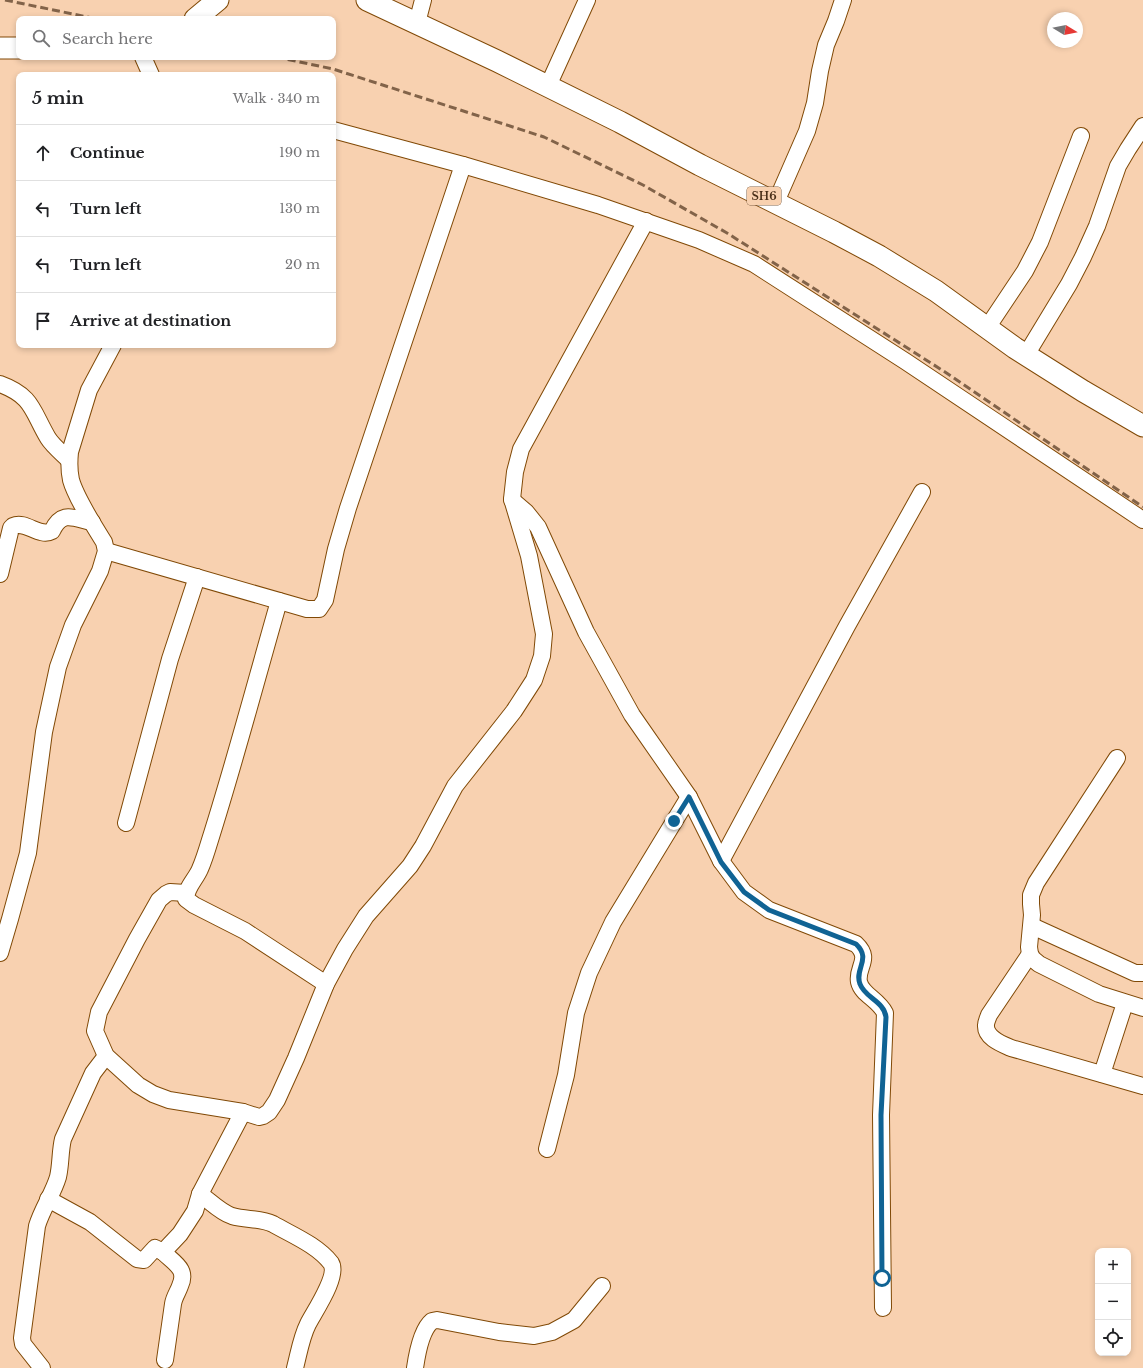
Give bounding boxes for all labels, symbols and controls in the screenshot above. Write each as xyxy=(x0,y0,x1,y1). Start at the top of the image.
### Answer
north arrow xyxy=(1047,12,1083,48)
search box xyxy=(16,16,336,60)
icon: search xyxy=(30,27,52,49)
text: Search here xyxy=(62,29,153,48)
text: 5 min xyxy=(32,88,84,109)
text: Walk · 340 m xyxy=(233,90,320,107)
icon: ahead xyxy=(32,142,54,164)
text: Continue xyxy=(70,143,145,162)
text: 190 m xyxy=(279,144,320,161)
road number: SH6 xyxy=(747,187,781,205)
icon: left xyxy=(32,198,54,220)
text: Turn left xyxy=(70,199,141,218)
text: 130 m xyxy=(279,200,320,217)
icon: left xyxy=(32,254,54,276)
text: Turn left xyxy=(70,255,141,274)
text: 20 m xyxy=(285,256,320,273)
icon: arrive xyxy=(32,310,54,332)
text: Arrive at destination xyxy=(70,311,231,330)
route end xyxy=(665,812,683,830)
map controls xyxy=(1095,1248,1131,1356)
button: + xyxy=(1095,1248,1131,1284)
route start xyxy=(873,1269,891,1287)
button: − xyxy=(1095,1284,1131,1320)
button: locate xyxy=(1095,1320,1131,1356)

